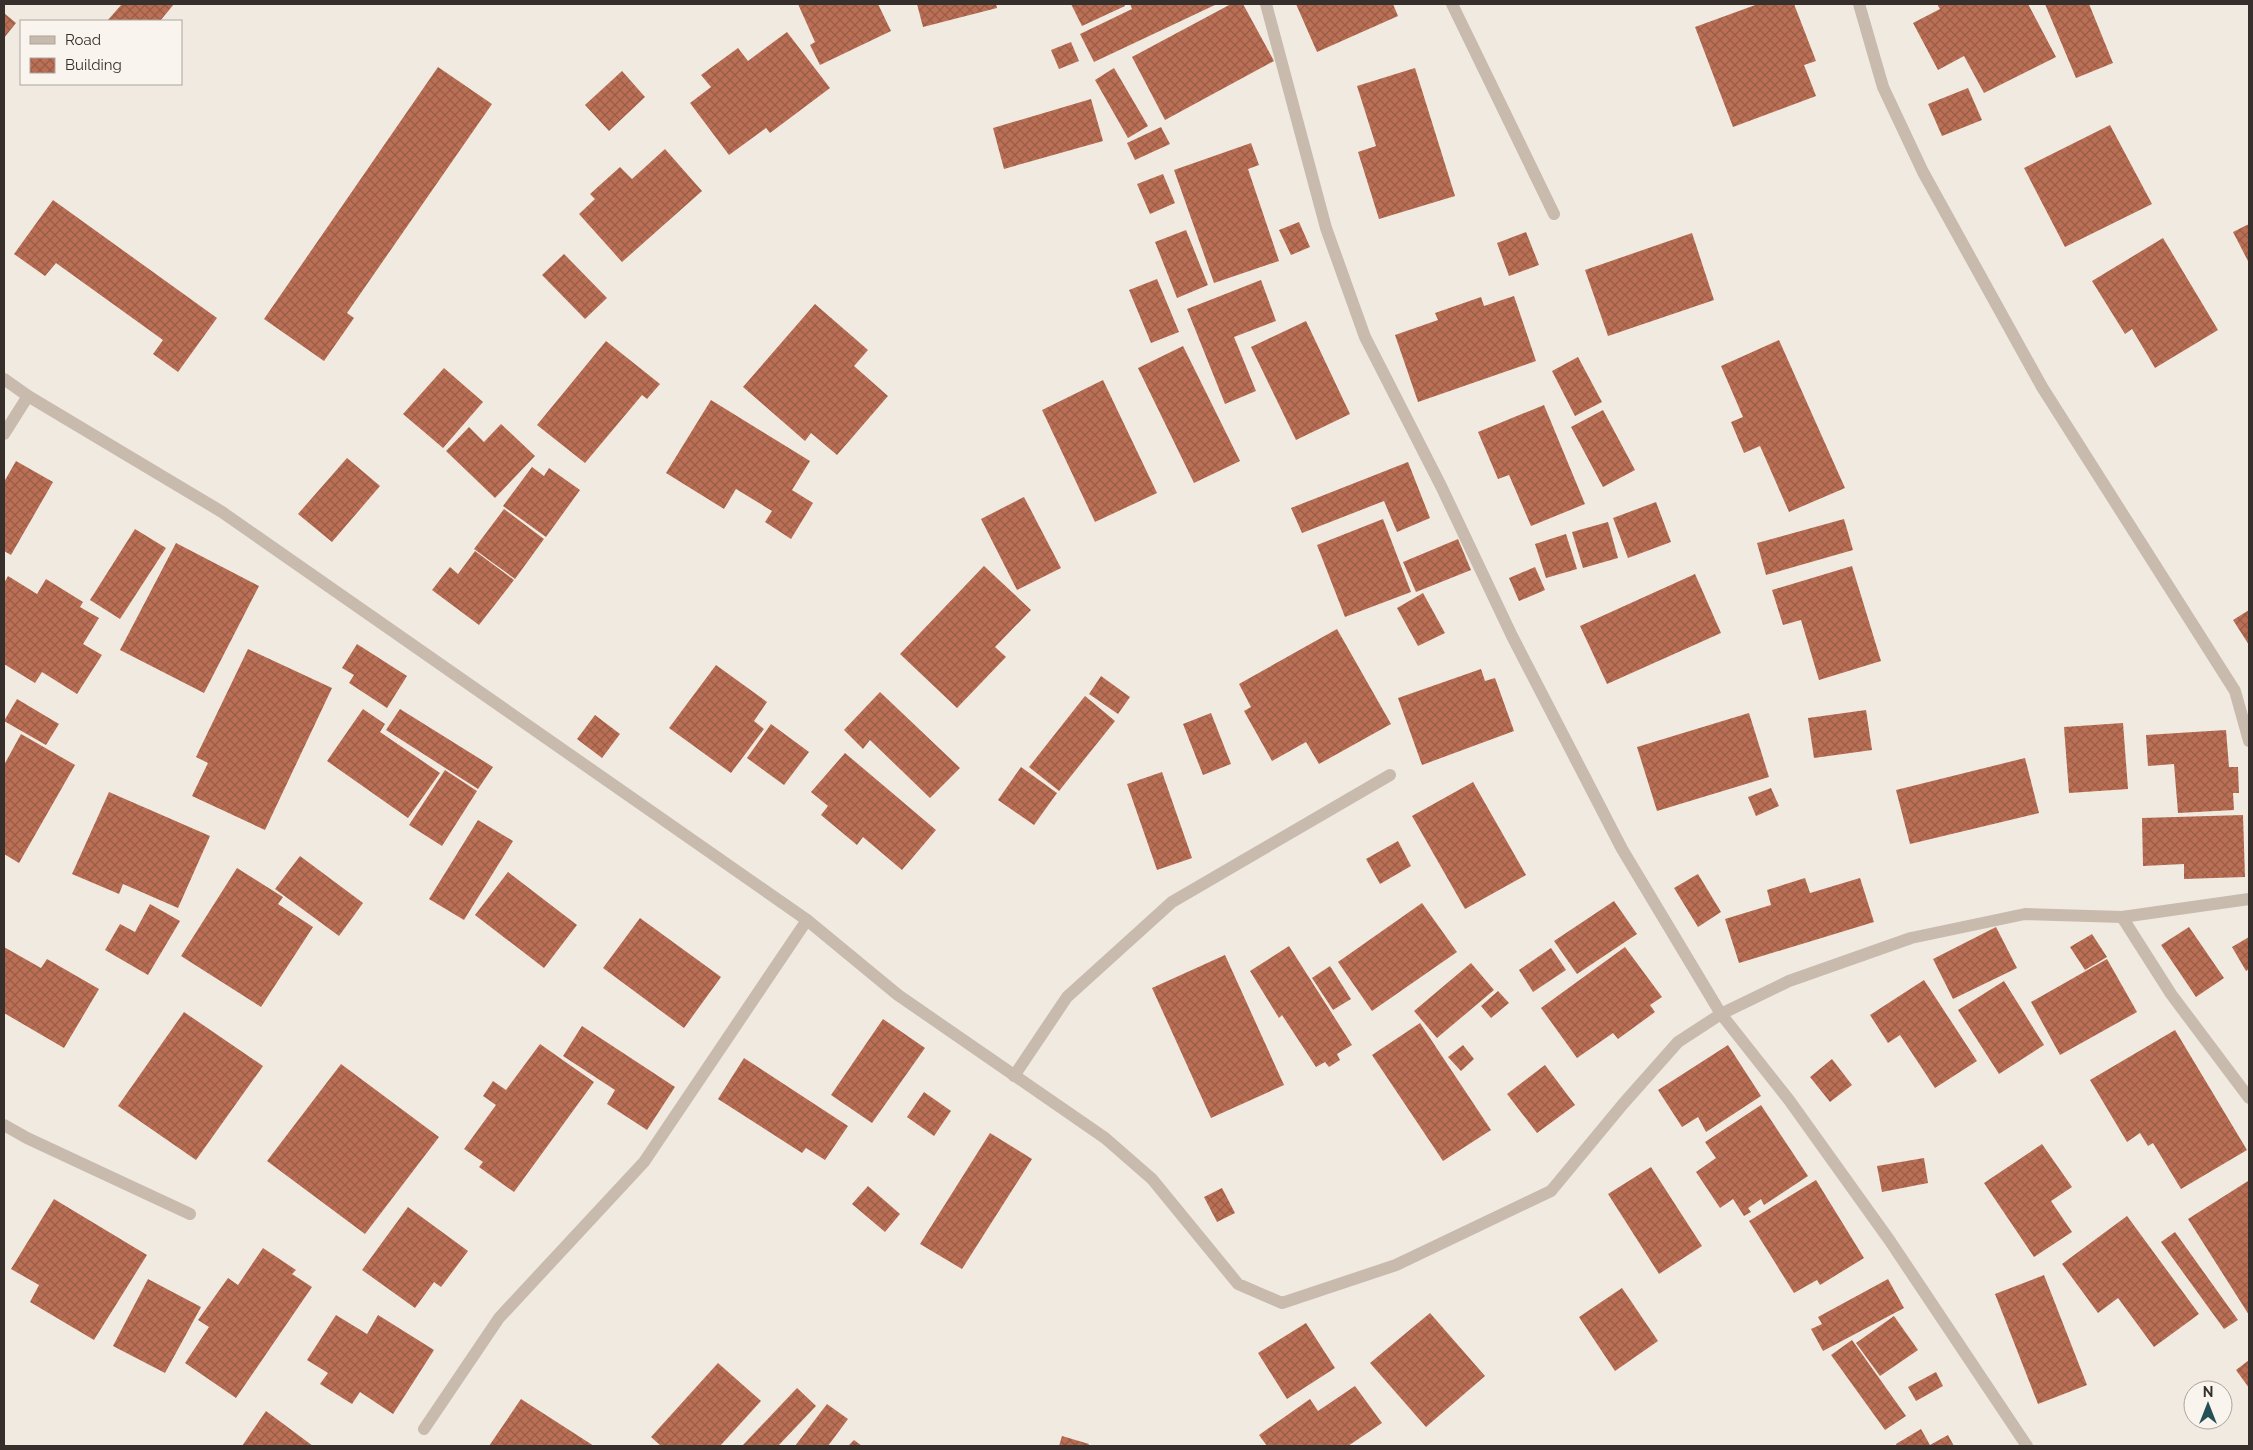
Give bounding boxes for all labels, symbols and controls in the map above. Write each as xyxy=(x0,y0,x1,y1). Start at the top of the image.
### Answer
legend xyxy=(20,20,182,85)
text: Road xyxy=(65,31,101,49)
text: Building xyxy=(65,56,122,74)
north arrow xyxy=(2183,1380,2233,1430)
text: N xyxy=(2203,1384,2213,1400)

